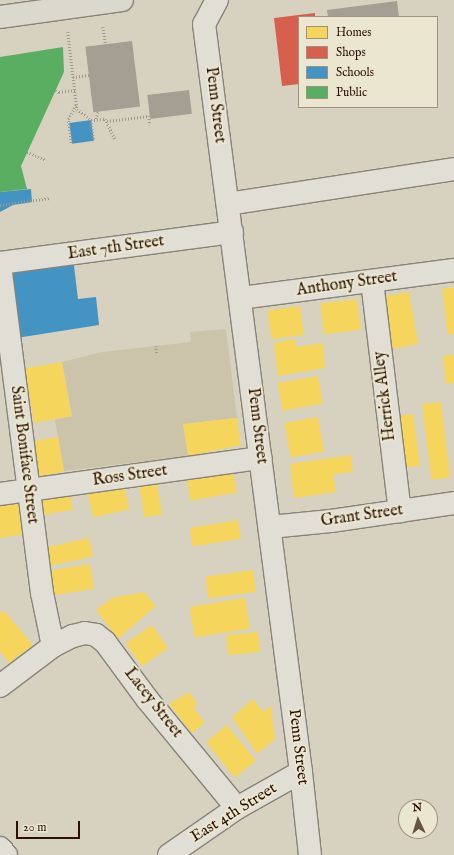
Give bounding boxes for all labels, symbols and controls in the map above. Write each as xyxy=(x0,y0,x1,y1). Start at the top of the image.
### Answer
legend xyxy=(298,16,438,108)
text: Homes xyxy=(336,25,372,40)
text: Shops xyxy=(336,45,366,60)
text: Schools xyxy=(336,65,374,80)
street label: Penn Street xyxy=(201,66,229,144)
text: Public xyxy=(336,85,367,100)
street label: East 7th Street xyxy=(66,232,166,264)
street label: Anthony Street xyxy=(295,267,399,301)
street label: Herrick Alley xyxy=(370,350,400,442)
street label: Saint Boniface Street xyxy=(6,385,42,525)
street label: Penn Street xyxy=(243,387,271,465)
street label: Ross Street xyxy=(91,461,169,491)
street label: Grant Street xyxy=(320,501,404,531)
street label: Lacey Street xyxy=(120,664,186,742)
street label: Penn Street xyxy=(284,708,312,786)
street label: East 4th Street xyxy=(187,779,281,847)
north arrow xyxy=(398,799,438,839)
text: N xyxy=(412,801,422,815)
scale bar xyxy=(18,813,82,839)
text: 20 m xyxy=(23,820,46,835)

